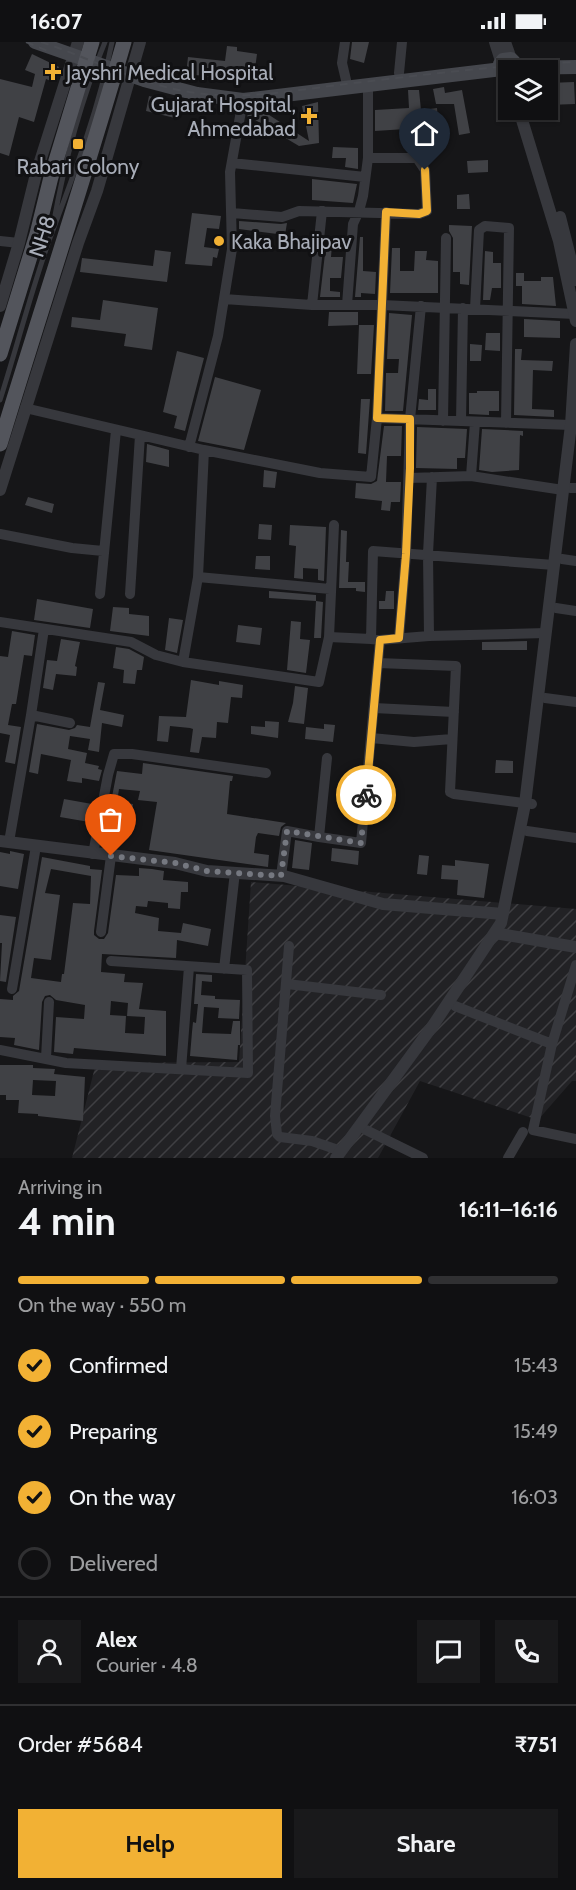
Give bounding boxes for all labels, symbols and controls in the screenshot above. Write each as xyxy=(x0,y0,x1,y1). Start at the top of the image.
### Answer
text: 16:07 xyxy=(30,8,82,35)
place label: Jayshri Medical Hospital xyxy=(65,60,273,85)
map controls xyxy=(498,60,558,120)
button: layers xyxy=(498,60,558,120)
marker: Jayshri Medical Hospital xyxy=(44,63,62,81)
place label: Gujarat Hospital, Ahmedabad xyxy=(151,92,296,141)
marker: Gujarat Hospital, Ahmedabad xyxy=(300,107,318,125)
pin xyxy=(399,108,450,170)
icon: home xyxy=(408,117,441,150)
marker: Rabari Colony xyxy=(71,137,85,151)
place label: Rabari Colony xyxy=(17,154,140,179)
street label: NH8 xyxy=(24,212,60,260)
place label: Kaka Bhajipav xyxy=(231,229,352,255)
marker: Kaka Bhajipav xyxy=(212,234,226,248)
courier xyxy=(336,765,396,825)
icon: bike xyxy=(350,779,383,812)
pin xyxy=(85,794,136,856)
icon: bag xyxy=(94,803,127,836)
text: Arriving in xyxy=(18,1175,102,1199)
text: 16:11–16:16 xyxy=(459,1196,558,1223)
text: 4 min xyxy=(18,1197,116,1245)
text: On the way · 550 m xyxy=(18,1293,186,1317)
icon: check xyxy=(18,1349,51,1382)
text: Confirmed xyxy=(69,1352,168,1379)
text: 15:43 xyxy=(514,1353,558,1377)
icon: check xyxy=(18,1415,51,1448)
text: Preparing xyxy=(69,1418,157,1445)
text: 15:49 xyxy=(514,1419,558,1443)
icon: check xyxy=(18,1481,51,1514)
text: On the way xyxy=(69,1484,176,1511)
text: 16:03 xyxy=(511,1485,558,1509)
text: Delivered xyxy=(69,1550,158,1577)
button: person xyxy=(18,1620,81,1683)
button: chat xyxy=(417,1620,480,1683)
button: phone xyxy=(495,1620,558,1683)
text: Alex xyxy=(96,1626,137,1653)
text: Courier · 4.8 xyxy=(96,1653,198,1677)
text: Order #5684 xyxy=(18,1731,143,1758)
text: ₹751 xyxy=(515,1731,558,1758)
button: Help xyxy=(18,1809,282,1878)
button: Share xyxy=(294,1809,558,1878)

